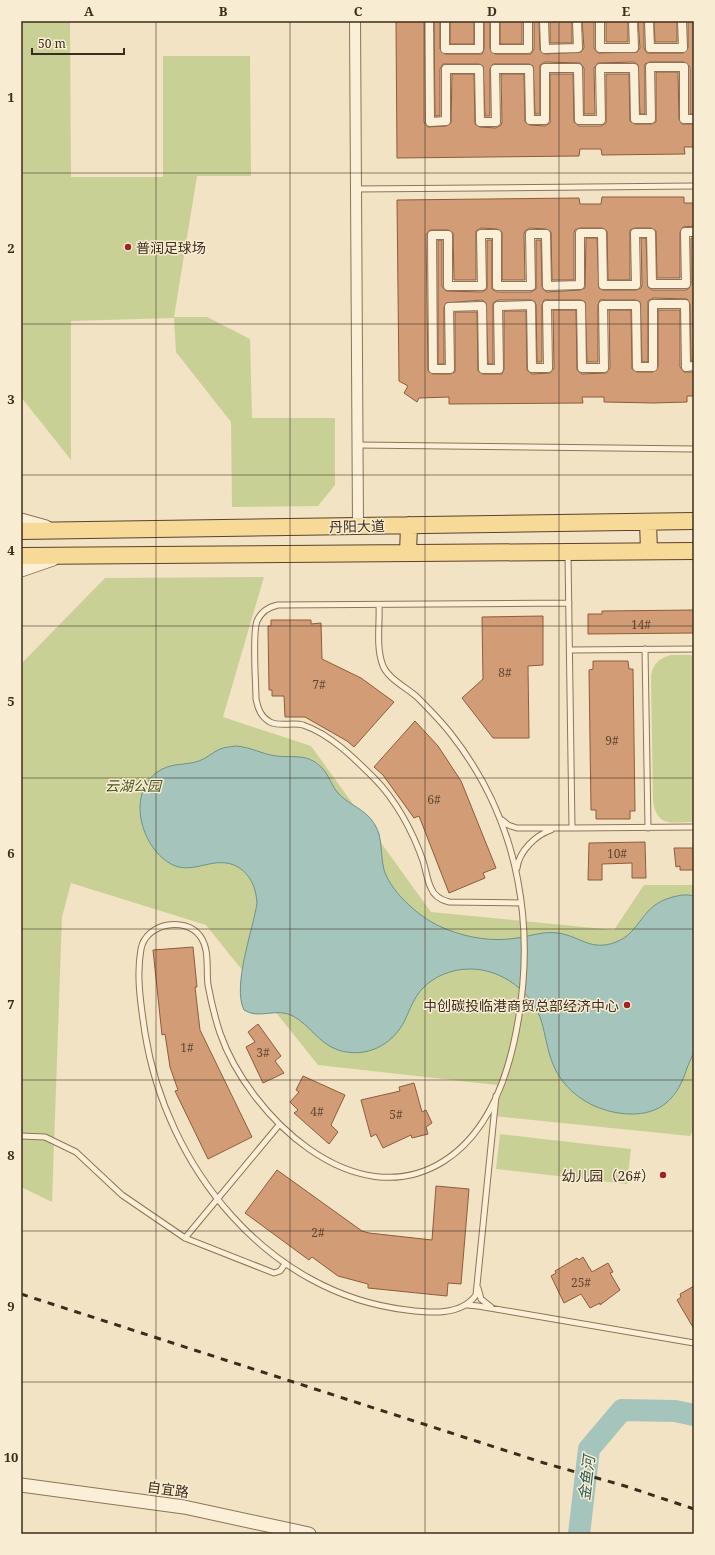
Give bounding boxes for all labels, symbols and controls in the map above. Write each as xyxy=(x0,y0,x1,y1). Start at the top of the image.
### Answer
text: A xyxy=(84,2,94,20)
text: B xyxy=(219,2,228,20)
text: C xyxy=(354,2,363,20)
text: D xyxy=(487,2,497,20)
text: E xyxy=(622,2,631,20)
scale bar xyxy=(32,30,124,56)
text: 50 m xyxy=(38,35,66,52)
text: 1 xyxy=(7,88,15,106)
place label: 普润足球场 xyxy=(136,238,206,257)
text: 2 xyxy=(7,239,15,257)
marker: 普润足球场 xyxy=(123,242,133,252)
text: 3 xyxy=(7,390,15,408)
street label: 丹阳大道 xyxy=(329,516,385,536)
text: 4 xyxy=(7,541,15,559)
house number: 14# xyxy=(631,616,651,633)
house number: 8# xyxy=(498,664,512,681)
house number: 7# xyxy=(312,676,326,693)
text: 5 xyxy=(7,692,15,710)
house number: 9# xyxy=(605,732,619,749)
park label: 云湖公园 xyxy=(105,776,163,795)
house number: 6# xyxy=(427,791,441,808)
text: 6 xyxy=(7,844,15,862)
house number: 10# xyxy=(607,845,627,862)
text: 7 xyxy=(7,995,15,1013)
place label: 中创碳投临港商贸总部经济中心 xyxy=(423,996,619,1015)
marker: 中创碳投临港商贸总部经济中心 xyxy=(622,1000,632,1010)
house number: 1# xyxy=(180,1039,194,1056)
house number: 3# xyxy=(256,1044,270,1061)
house number: 4# xyxy=(310,1103,324,1120)
house number: 5# xyxy=(389,1106,403,1123)
text: 8 xyxy=(7,1146,15,1164)
place label: 幼儿园（26#） xyxy=(562,1166,655,1185)
marker: 幼儿园（26#） xyxy=(658,1170,668,1180)
house number: 2# xyxy=(311,1224,325,1241)
house number: 25# xyxy=(571,1274,591,1291)
text: 9 xyxy=(7,1297,15,1315)
text: 10 xyxy=(4,1448,18,1466)
water label: 金鱼河 xyxy=(573,1451,599,1502)
street label: 自宜路 xyxy=(146,1477,190,1501)

